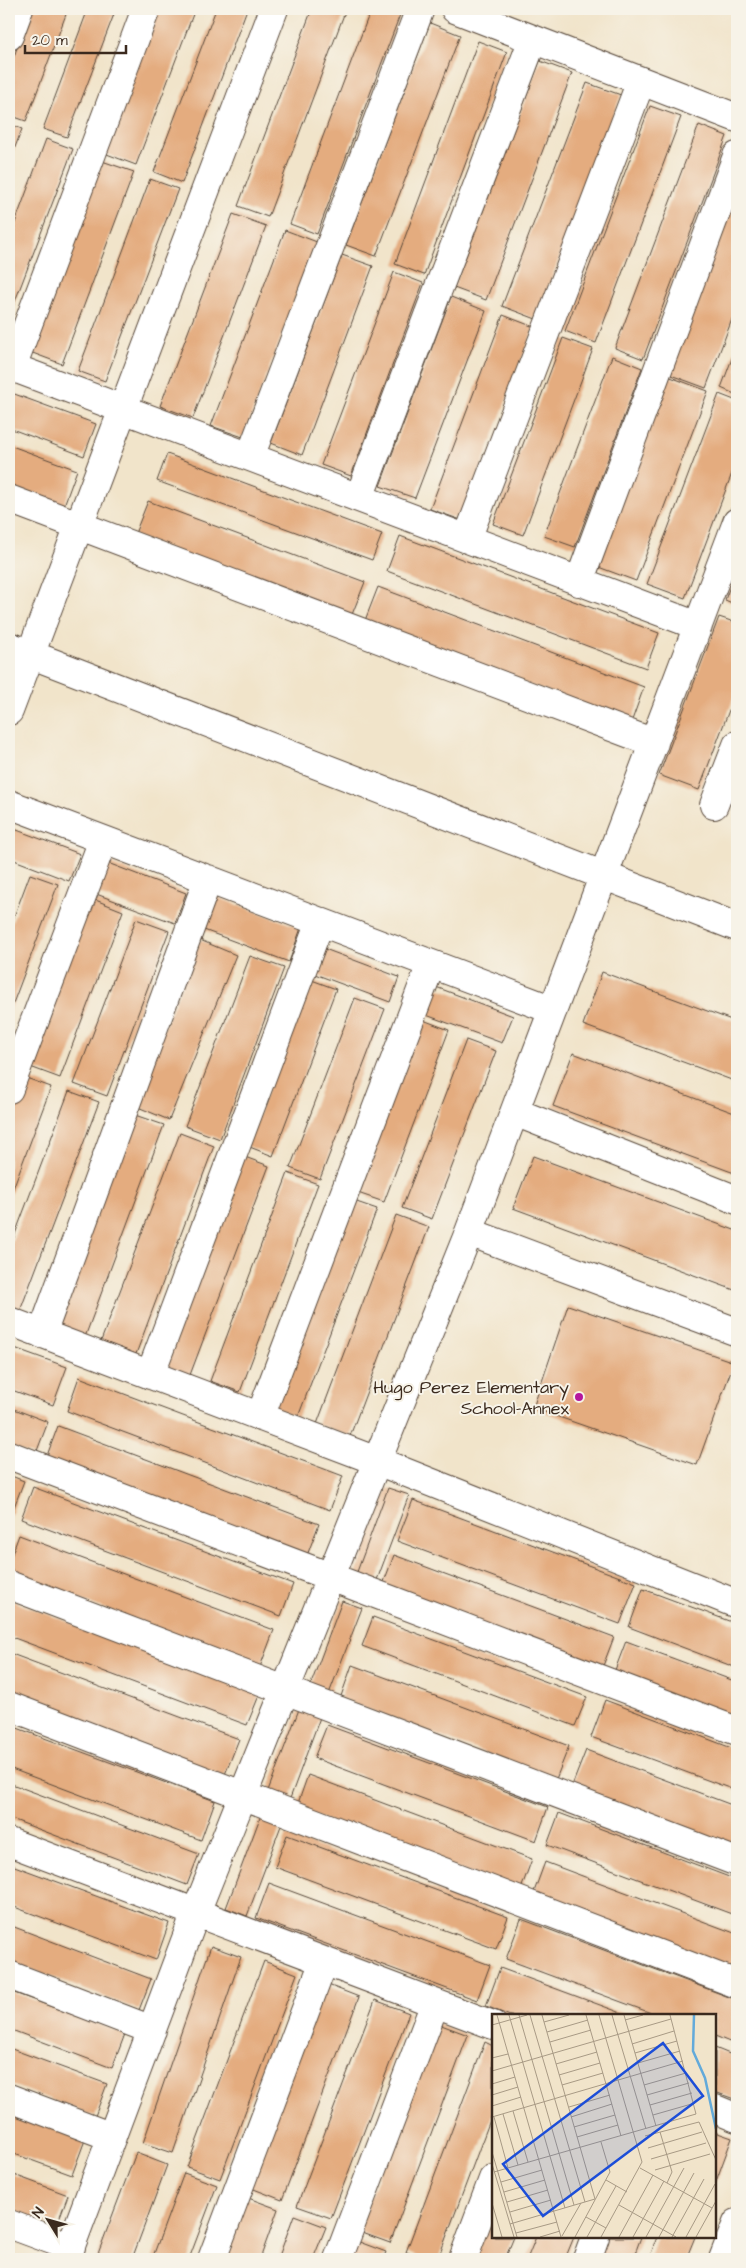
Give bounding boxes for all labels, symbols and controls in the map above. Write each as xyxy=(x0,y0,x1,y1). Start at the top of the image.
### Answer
scale bar xyxy=(25,22,126,54)
text: 20 m xyxy=(32,30,68,51)
place label: Hugo Perez Elementary School-Annex xyxy=(373,1375,570,1421)
marker: Hugo Perez Elementary School-Annex xyxy=(573,1391,585,1403)
inset map xyxy=(492,2014,716,2238)
north arrow xyxy=(22,2196,72,2246)
text: N xyxy=(28,2203,49,2222)

